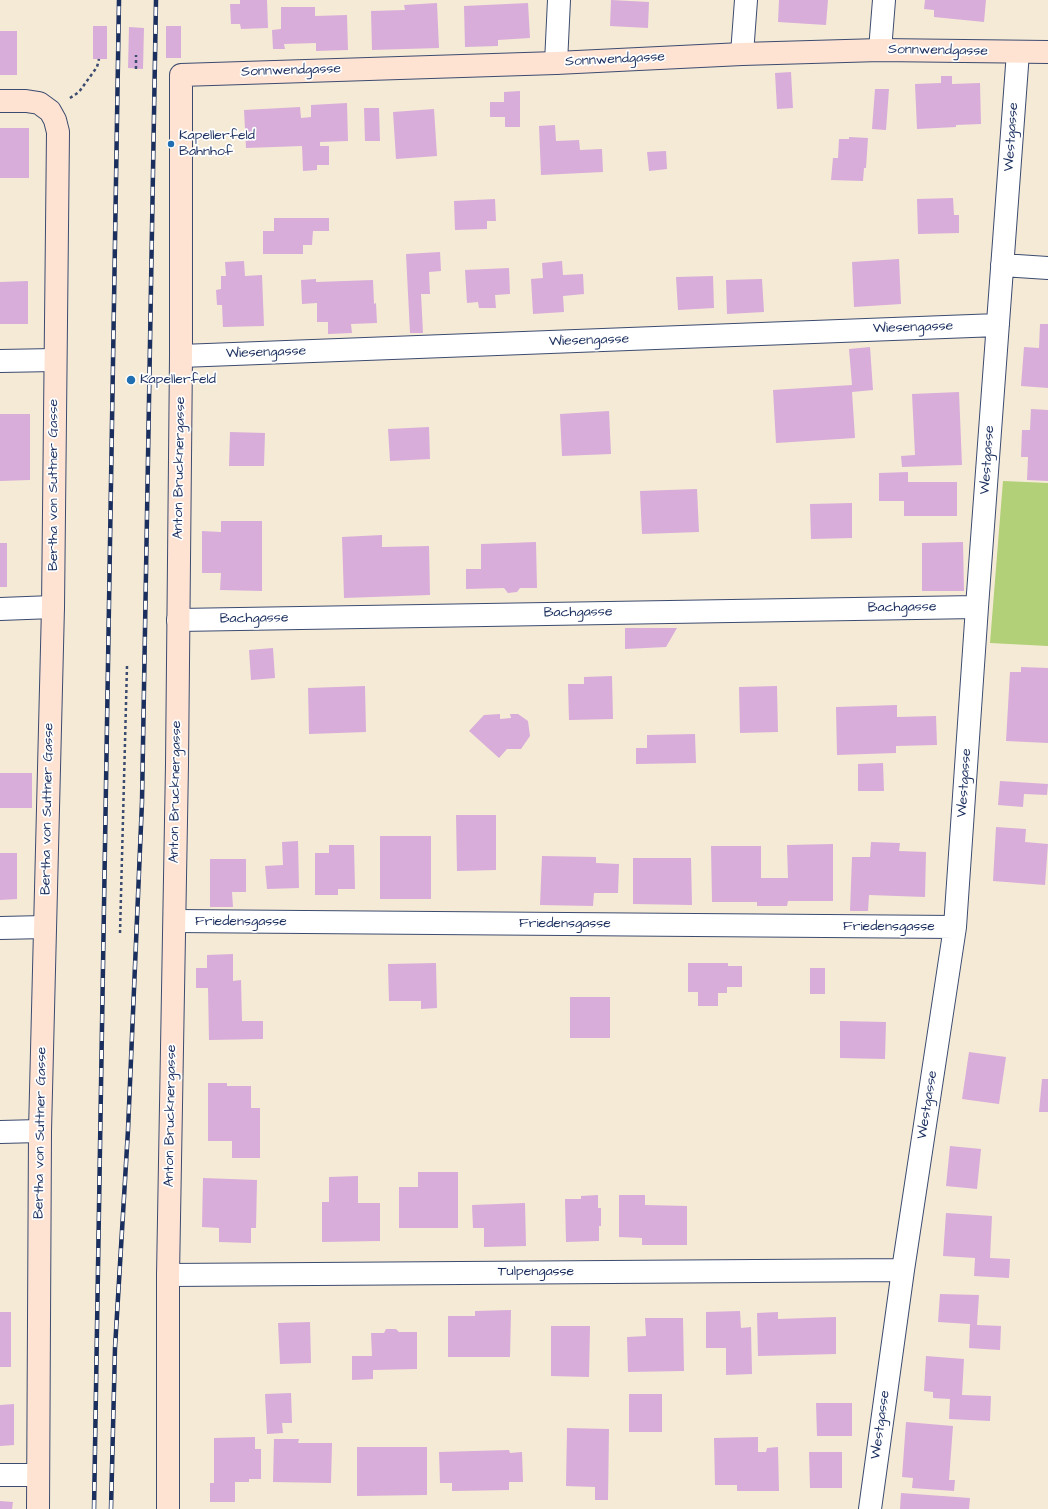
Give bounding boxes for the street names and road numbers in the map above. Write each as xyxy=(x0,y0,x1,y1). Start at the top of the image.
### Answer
street label: Sonnwendgasse xyxy=(888,42,988,60)
street label: Sonnwendgasse xyxy=(565,49,665,71)
street label: Sonnwendgasse xyxy=(241,61,341,81)
street label: Westgasse xyxy=(1001,102,1023,172)
street label: Wiesengasse xyxy=(873,318,953,338)
street label: Wiesengasse xyxy=(549,331,629,351)
street label: Wiesengasse xyxy=(226,343,306,363)
street label: Anton Brucknergasse xyxy=(170,397,190,539)
street label: Bertha von Suttner Gasse xyxy=(46,399,62,571)
street label: Westgasse xyxy=(977,425,999,495)
street label: Bachgasse xyxy=(867,599,937,617)
street label: Bachgasse xyxy=(543,604,613,622)
street label: Bachgasse xyxy=(219,610,289,628)
street label: Anton Brucknergasse xyxy=(166,721,186,863)
street label: Bertha von Suttner Gasse xyxy=(38,723,58,895)
street label: Westgasse xyxy=(954,748,976,818)
street label: Friedensgasse xyxy=(195,914,287,930)
street label: Friedensgasse xyxy=(519,916,611,932)
street label: Friedensgasse xyxy=(843,919,935,935)
street label: Anton Brucknergasse xyxy=(161,1045,181,1187)
street label: Bertha von Suttner Gasse xyxy=(31,1047,51,1219)
street label: Westgasse xyxy=(914,1069,942,1141)
street label: Tulpengasse xyxy=(498,1264,574,1280)
street label: Westgasse xyxy=(868,1389,894,1461)

